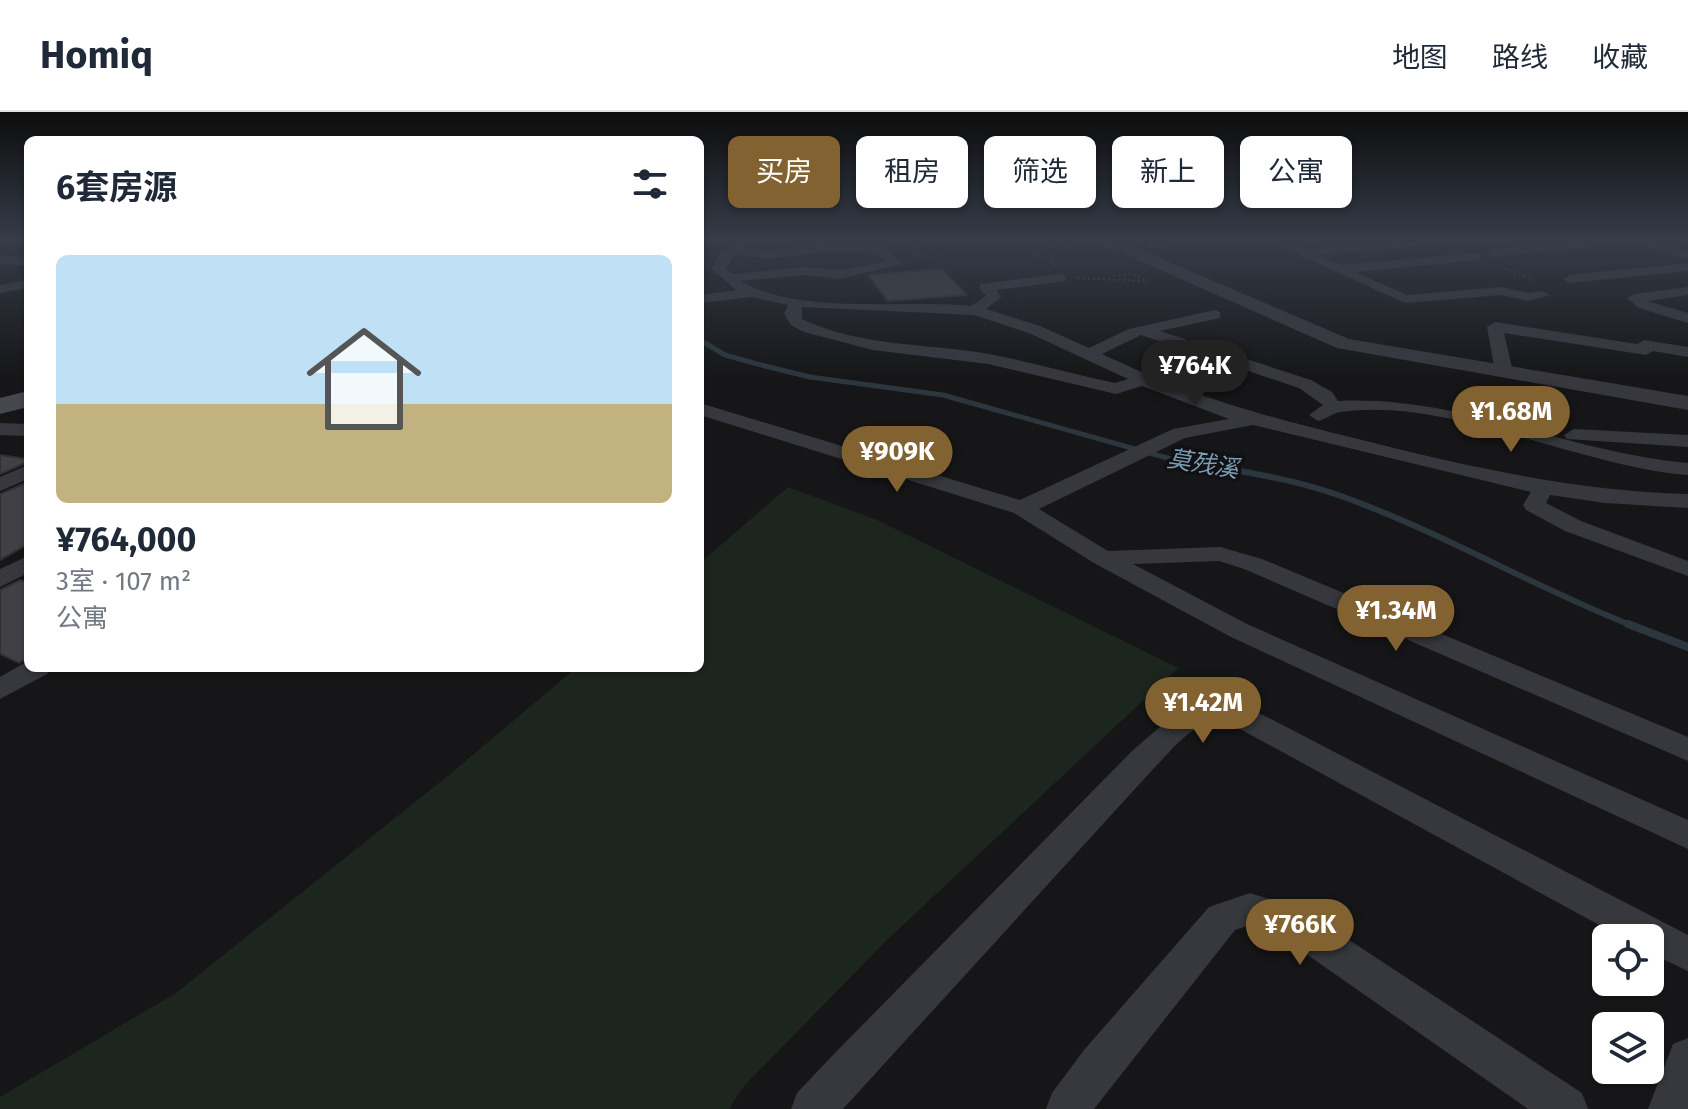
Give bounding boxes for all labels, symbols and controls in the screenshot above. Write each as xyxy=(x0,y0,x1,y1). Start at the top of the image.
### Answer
text: Homiq xyxy=(40,32,153,78)
text: 地图 xyxy=(1392,41,1448,74)
text: 路线 xyxy=(1492,41,1548,74)
text: 收藏 xyxy=(1592,41,1648,74)
chip: 买房 xyxy=(728,136,840,208)
chip: 租房 xyxy=(856,136,968,208)
chip: 筛选 xyxy=(984,136,1096,208)
chip: 新上 xyxy=(1112,136,1224,208)
chip: 公寓 xyxy=(1240,136,1352,208)
icon: filters xyxy=(628,162,672,206)
text: 6套房源 xyxy=(56,167,177,208)
icon: home xyxy=(292,307,436,451)
pin: ¥764K xyxy=(1139,340,1251,408)
text: ¥764K xyxy=(1159,350,1231,381)
pin: ¥1.68M xyxy=(1446,386,1576,454)
text: ¥1.68M xyxy=(1470,396,1552,427)
pin: ¥909K xyxy=(841,426,953,494)
text: ¥909K xyxy=(860,436,934,467)
water label: 莫残溪 xyxy=(1165,445,1244,484)
text: ¥764,000 xyxy=(56,519,196,560)
text: 3室 · 107 m² xyxy=(56,566,191,597)
pin: ¥1.34M xyxy=(1331,585,1461,653)
text: ¥1.34M xyxy=(1355,595,1437,626)
text: 公寓 xyxy=(56,603,108,634)
pin: ¥1.42M xyxy=(1138,677,1268,745)
text: ¥1.42M xyxy=(1163,687,1243,718)
pin: ¥766K xyxy=(1244,899,1356,967)
text: ¥766K xyxy=(1264,909,1336,940)
map controls xyxy=(1592,924,1664,1084)
button: locate xyxy=(1592,924,1664,996)
button: layers xyxy=(1592,1012,1664,1084)

